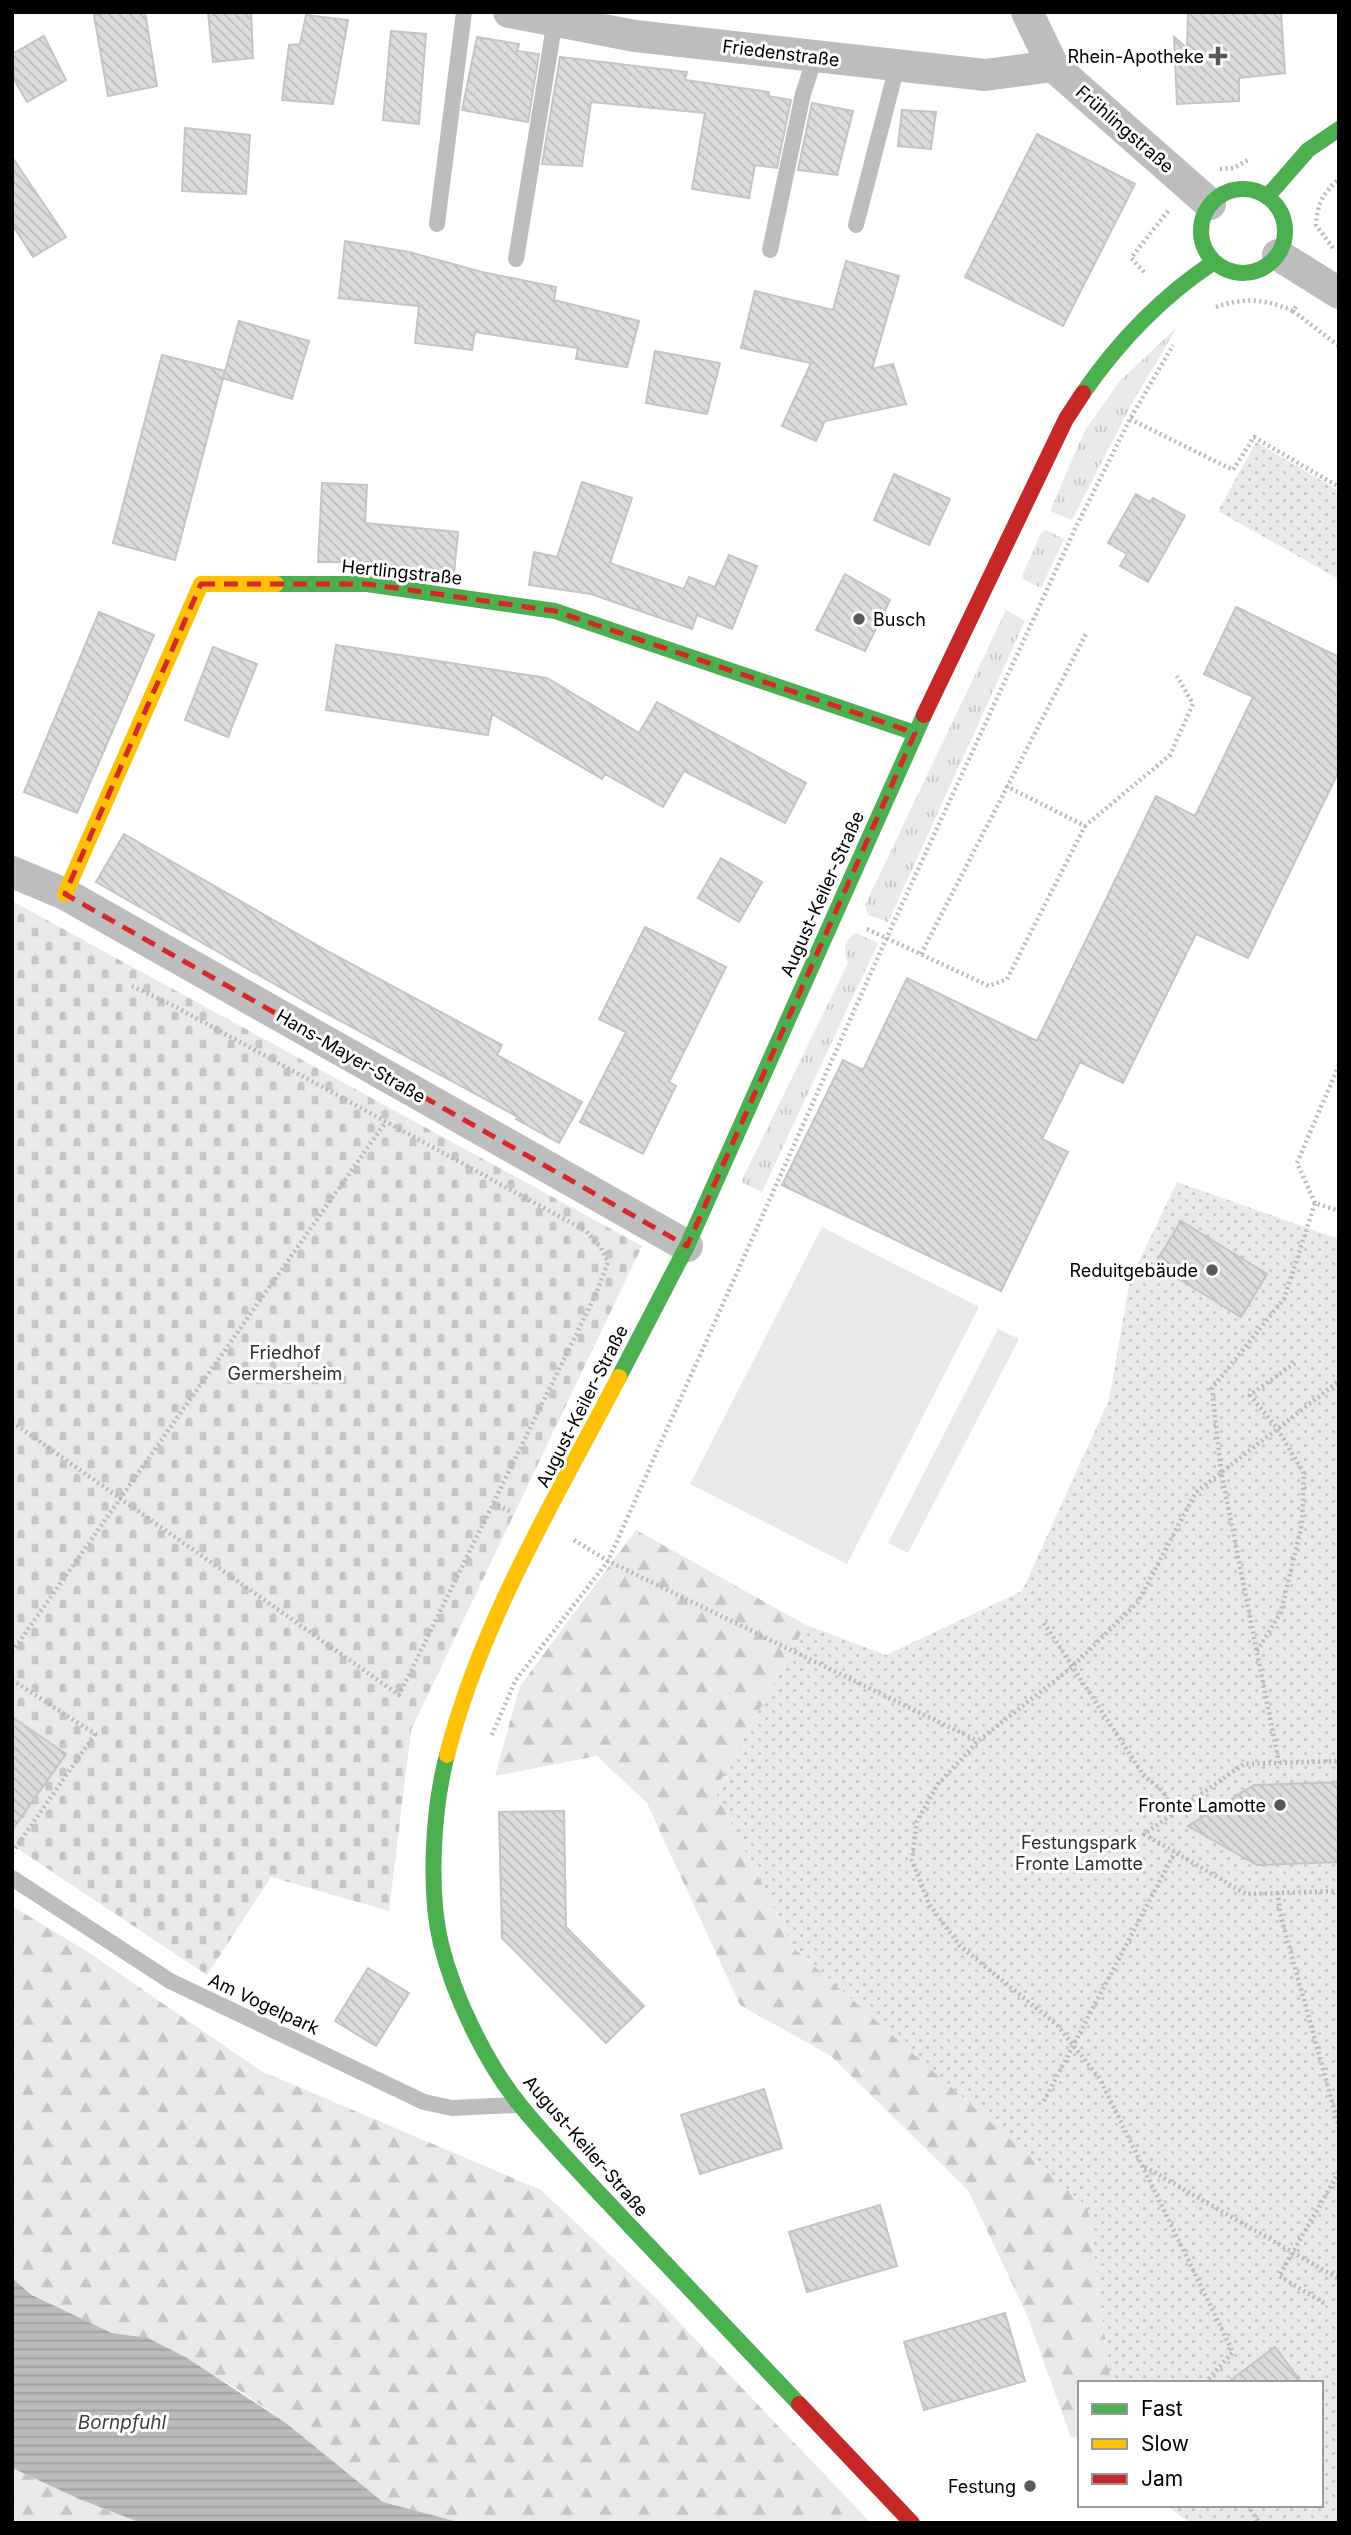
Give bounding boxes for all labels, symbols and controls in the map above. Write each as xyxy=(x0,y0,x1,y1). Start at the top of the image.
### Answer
street label: Friedenstraße xyxy=(721,35,841,71)
place label: Rhein-Apotheke xyxy=(1067,46,1204,67)
marker: Rhein-Apotheke xyxy=(1210,48,1226,64)
street label: Frühlingstraße xyxy=(1072,81,1178,177)
street label: Hertlingstraße xyxy=(341,555,463,589)
place label: Busch xyxy=(873,609,926,630)
marker: Busch xyxy=(851,611,867,627)
street label: August-Keiler-Straße xyxy=(776,808,868,980)
street label: Hans-Mayer-Straße xyxy=(273,1005,429,1107)
place label: Reduitgebäude xyxy=(1069,1260,1198,1281)
marker: Reduitgebäude xyxy=(1204,1262,1220,1278)
street label: August-Keiler-Straße xyxy=(532,1321,632,1491)
park label: Friedhof Germersheim xyxy=(228,1342,342,1384)
place label: Fronte Lamotte xyxy=(1138,1795,1266,1816)
marker: Fronte Lamotte xyxy=(1272,1797,1288,1813)
park label: Festungspark Fronte Lamotte xyxy=(1015,1832,1143,1874)
street label: Am Vogelpark xyxy=(205,1969,323,2039)
street label: August-Keiler-Straße xyxy=(519,2071,653,2221)
legend xyxy=(1078,2381,1323,2507)
text: Fast xyxy=(1141,2396,1183,2421)
water label: Bornpfuhl xyxy=(78,2411,167,2434)
text: Slow xyxy=(1141,2431,1189,2456)
text: Jam xyxy=(1141,2466,1183,2491)
place label: Festung xyxy=(948,2476,1016,2497)
marker: Festung xyxy=(1022,2478,1038,2494)

